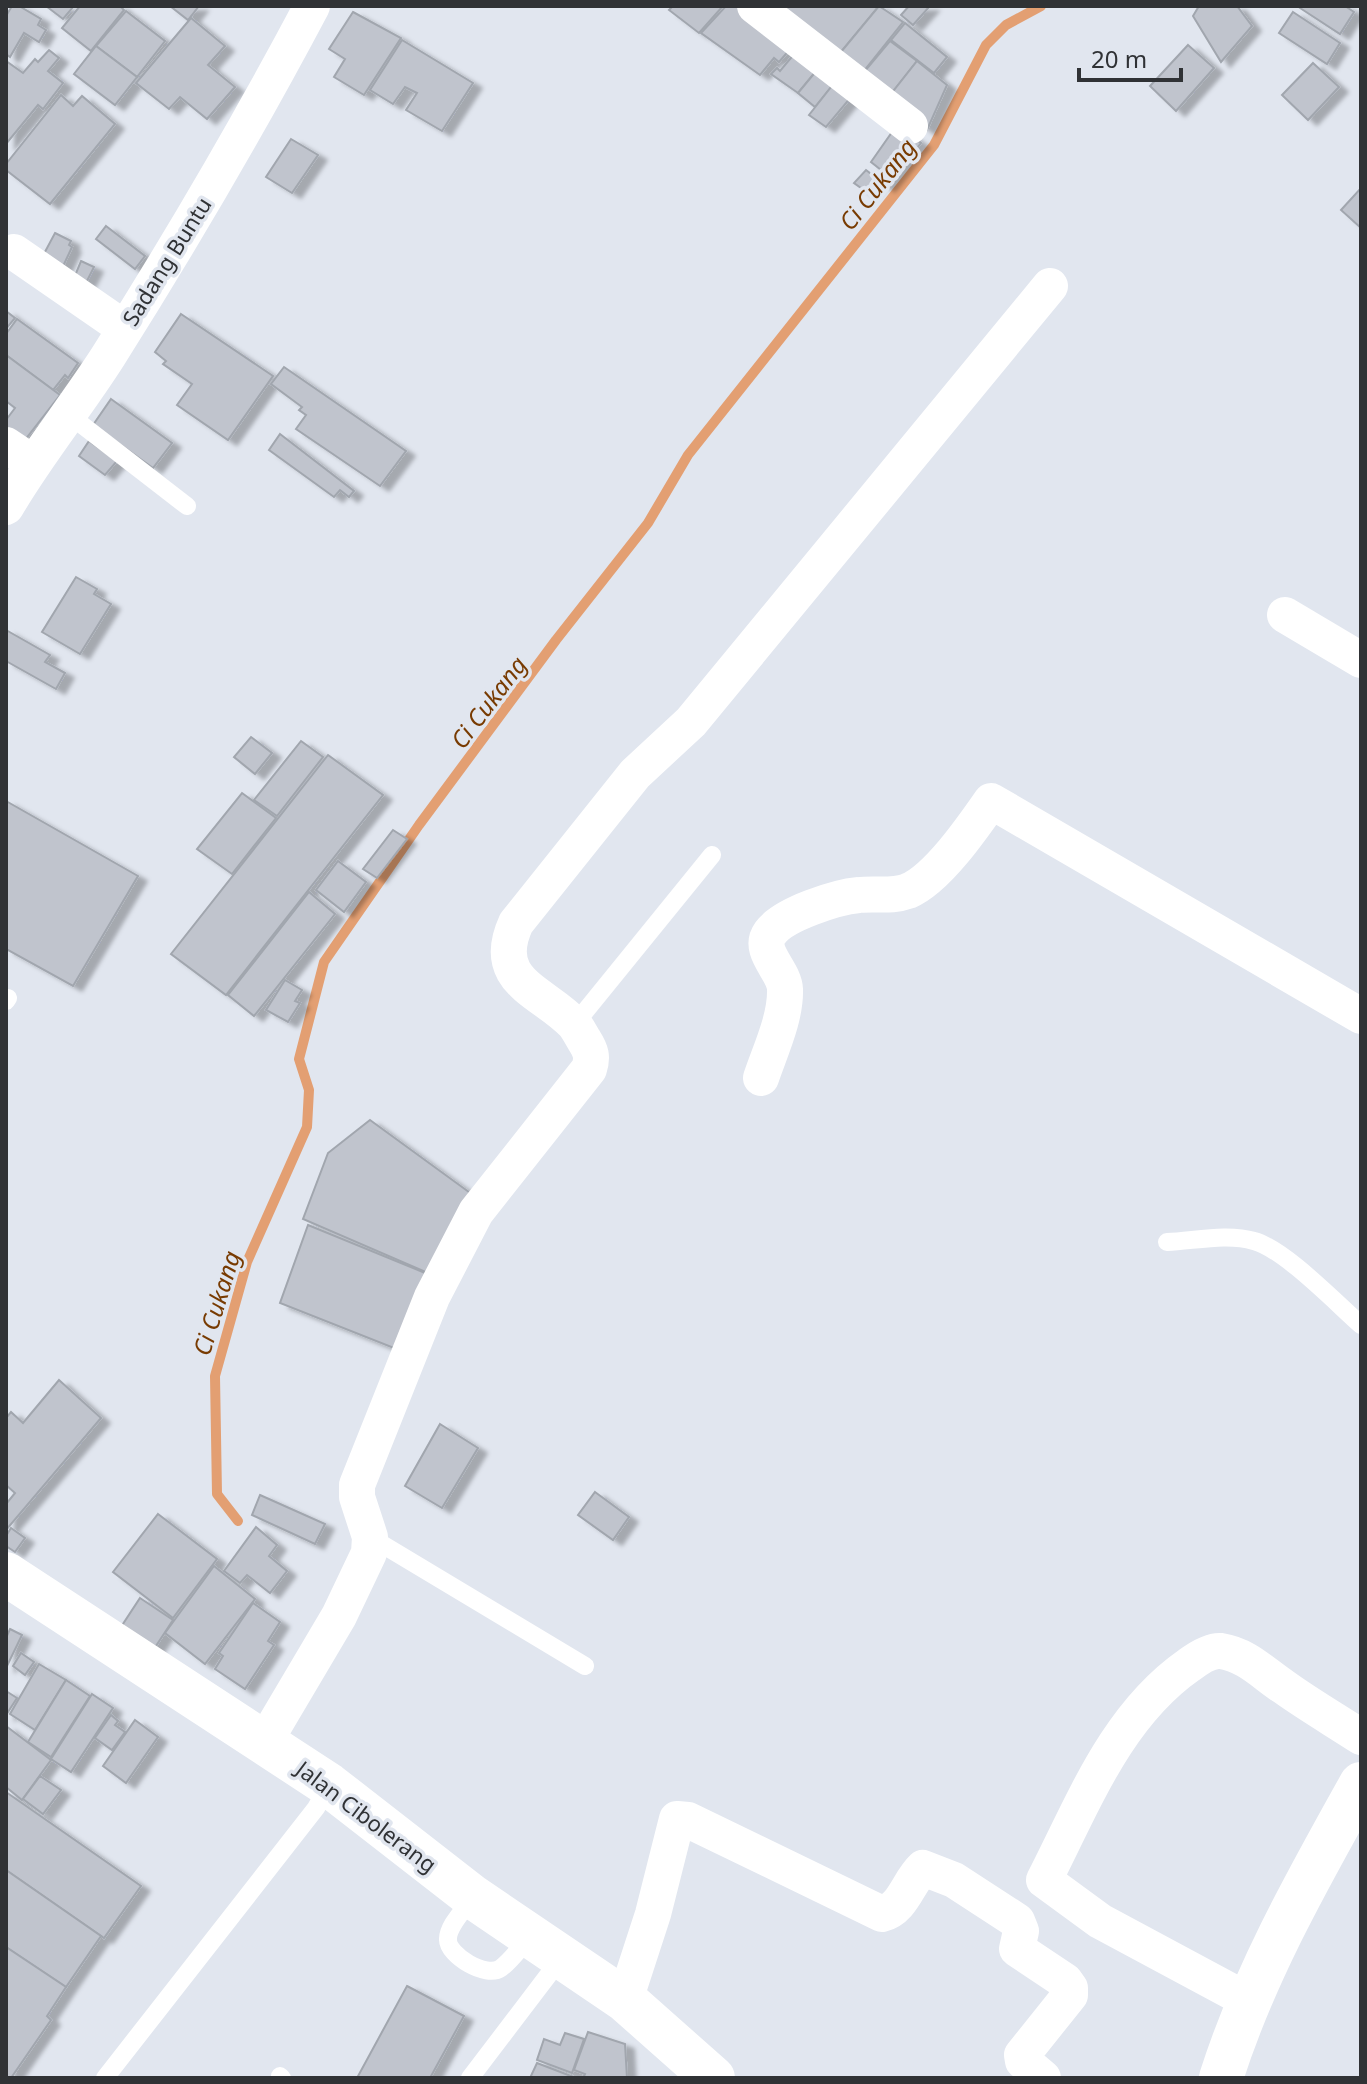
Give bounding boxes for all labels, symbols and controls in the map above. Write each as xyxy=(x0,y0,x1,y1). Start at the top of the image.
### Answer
scale bar xyxy=(1079,32,1181,82)
text: 20 m xyxy=(1091,42,1147,75)
water label: Ci Cukang xyxy=(831,131,923,237)
street label: Sadang Buntu xyxy=(115,191,217,331)
water label: Ci Cukang xyxy=(442,649,534,755)
water label: Ci Cukang xyxy=(184,1247,248,1359)
street label: Jalan Cibolerang xyxy=(289,1752,443,1879)

